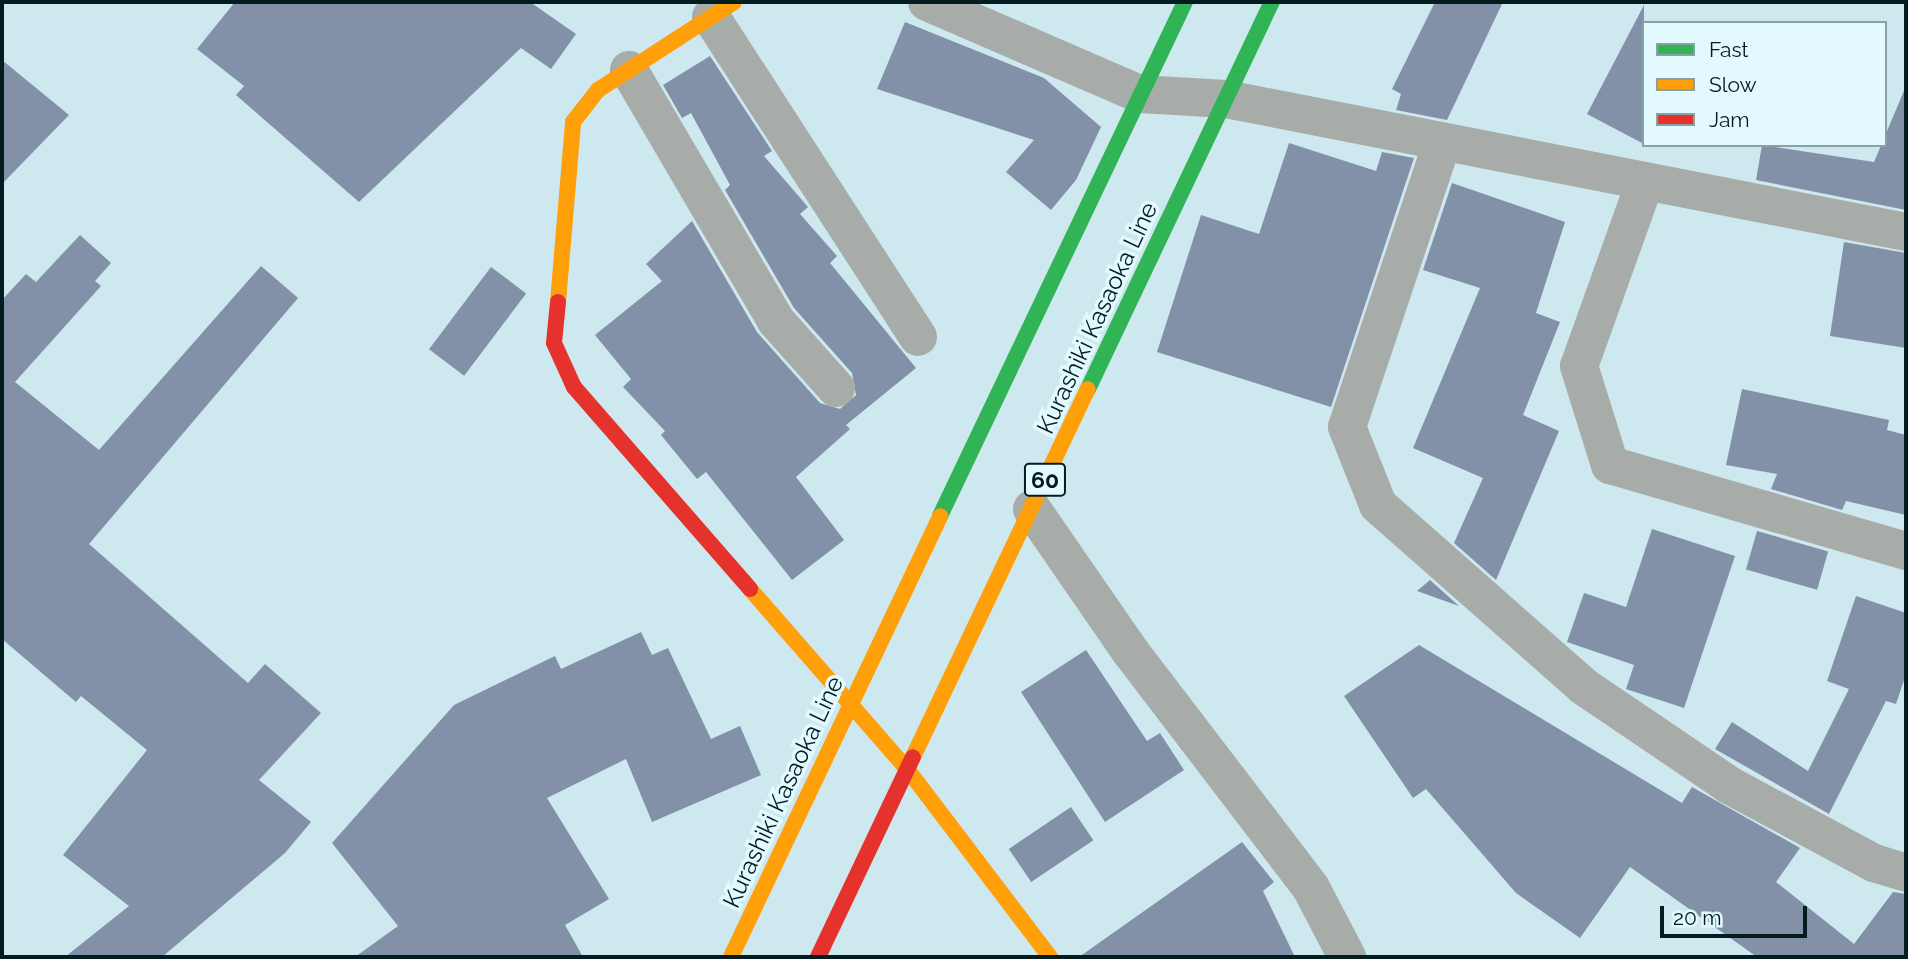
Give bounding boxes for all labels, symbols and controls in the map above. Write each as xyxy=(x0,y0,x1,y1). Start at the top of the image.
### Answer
legend xyxy=(1642,21,1887,147)
text: Fast xyxy=(1709,37,1749,62)
text: Slow xyxy=(1709,72,1757,97)
text: Jam xyxy=(1709,107,1750,132)
street label: Kurashiki Kasaoka Line xyxy=(1031,198,1163,438)
road number: 60 xyxy=(1022,460,1068,500)
street label: Kurashiki Kasaoka Line xyxy=(717,672,849,912)
scale bar xyxy=(1663,892,1810,936)
text: 20 m xyxy=(1673,905,1721,930)

